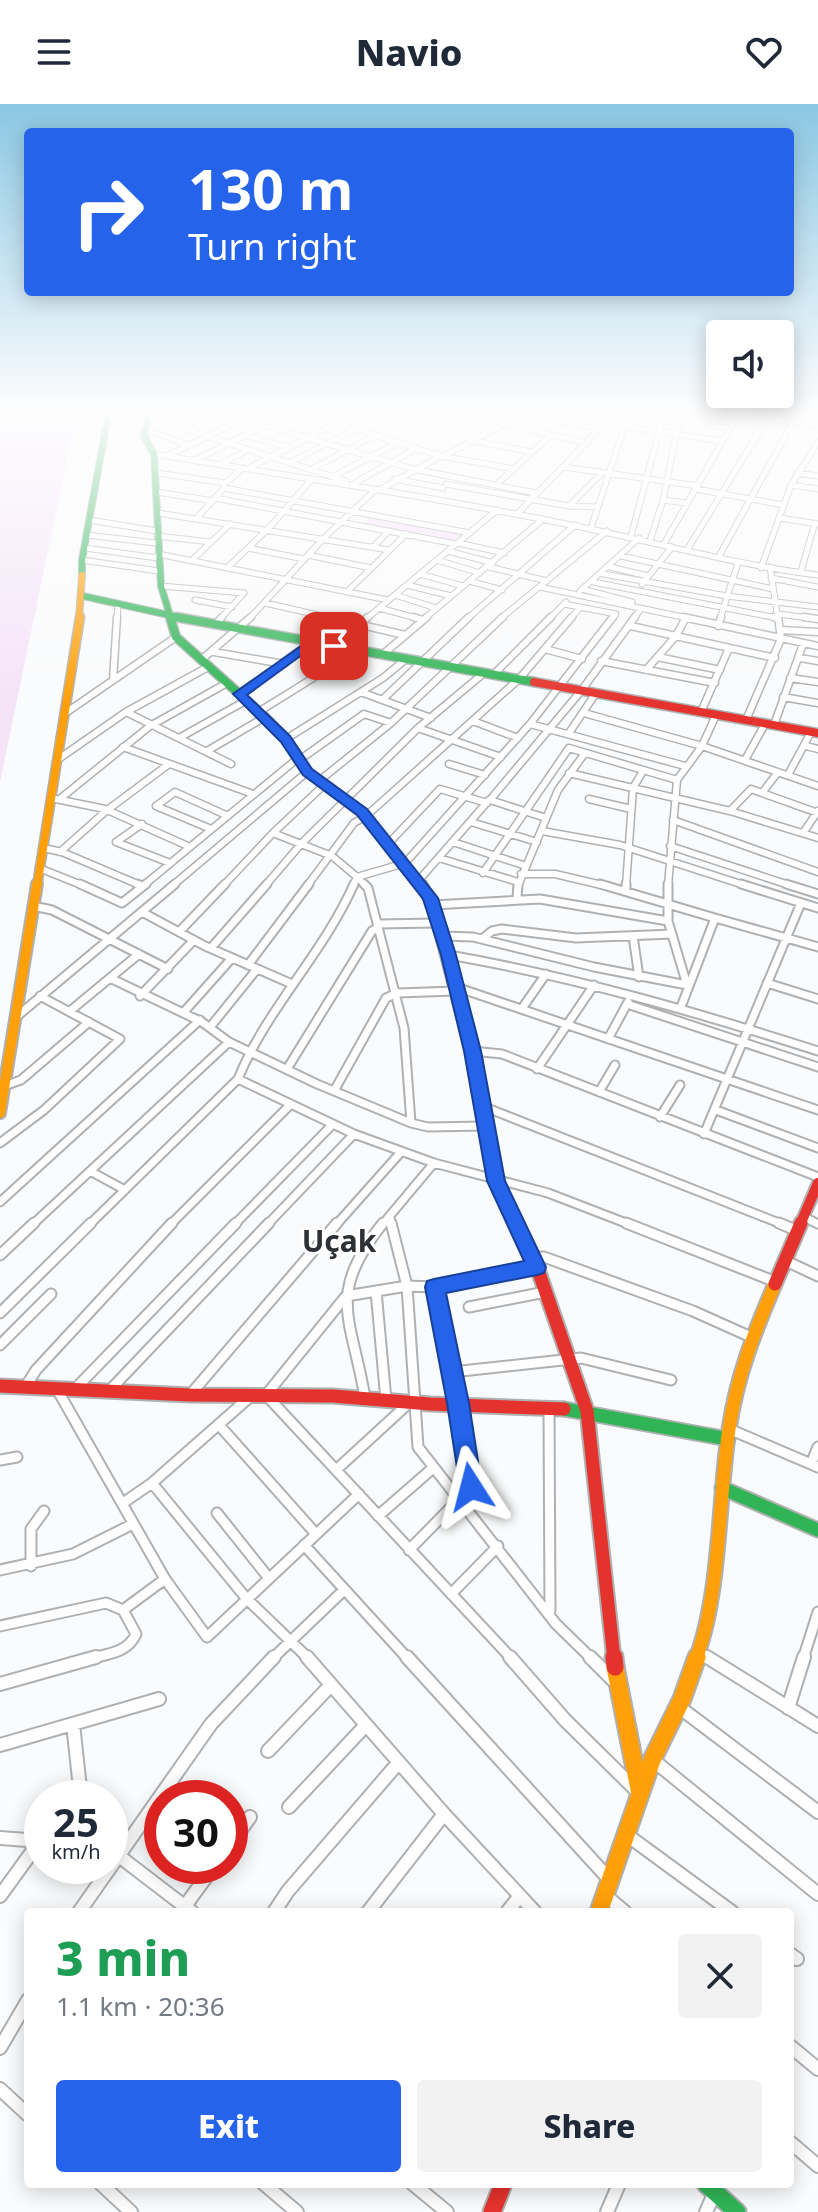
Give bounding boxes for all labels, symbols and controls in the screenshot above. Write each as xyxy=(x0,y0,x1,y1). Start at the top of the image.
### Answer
text: Navio xyxy=(356,28,462,77)
icon: menu xyxy=(32,30,76,74)
icon: heart xyxy=(742,30,786,74)
text: 130 m xyxy=(188,150,353,226)
icon: right xyxy=(56,160,160,264)
text: Turn right xyxy=(188,222,356,271)
map controls xyxy=(706,320,794,408)
button: sound xyxy=(706,320,794,408)
pin xyxy=(300,612,368,680)
icon: arrive xyxy=(312,624,356,668)
district label: Uçak xyxy=(302,1220,377,1261)
position arrow xyxy=(429,1445,513,1529)
speed limit sign: 30 xyxy=(144,1780,248,1884)
text: 25 xyxy=(53,1794,99,1849)
text: km/h xyxy=(51,1838,101,1865)
text: 3 min xyxy=(56,1925,190,1990)
button: close xyxy=(678,1934,762,2018)
text: 1.1 km · 20:36 xyxy=(56,1988,225,2024)
button: Exit xyxy=(56,2080,401,2172)
button: Share xyxy=(417,2080,762,2172)

